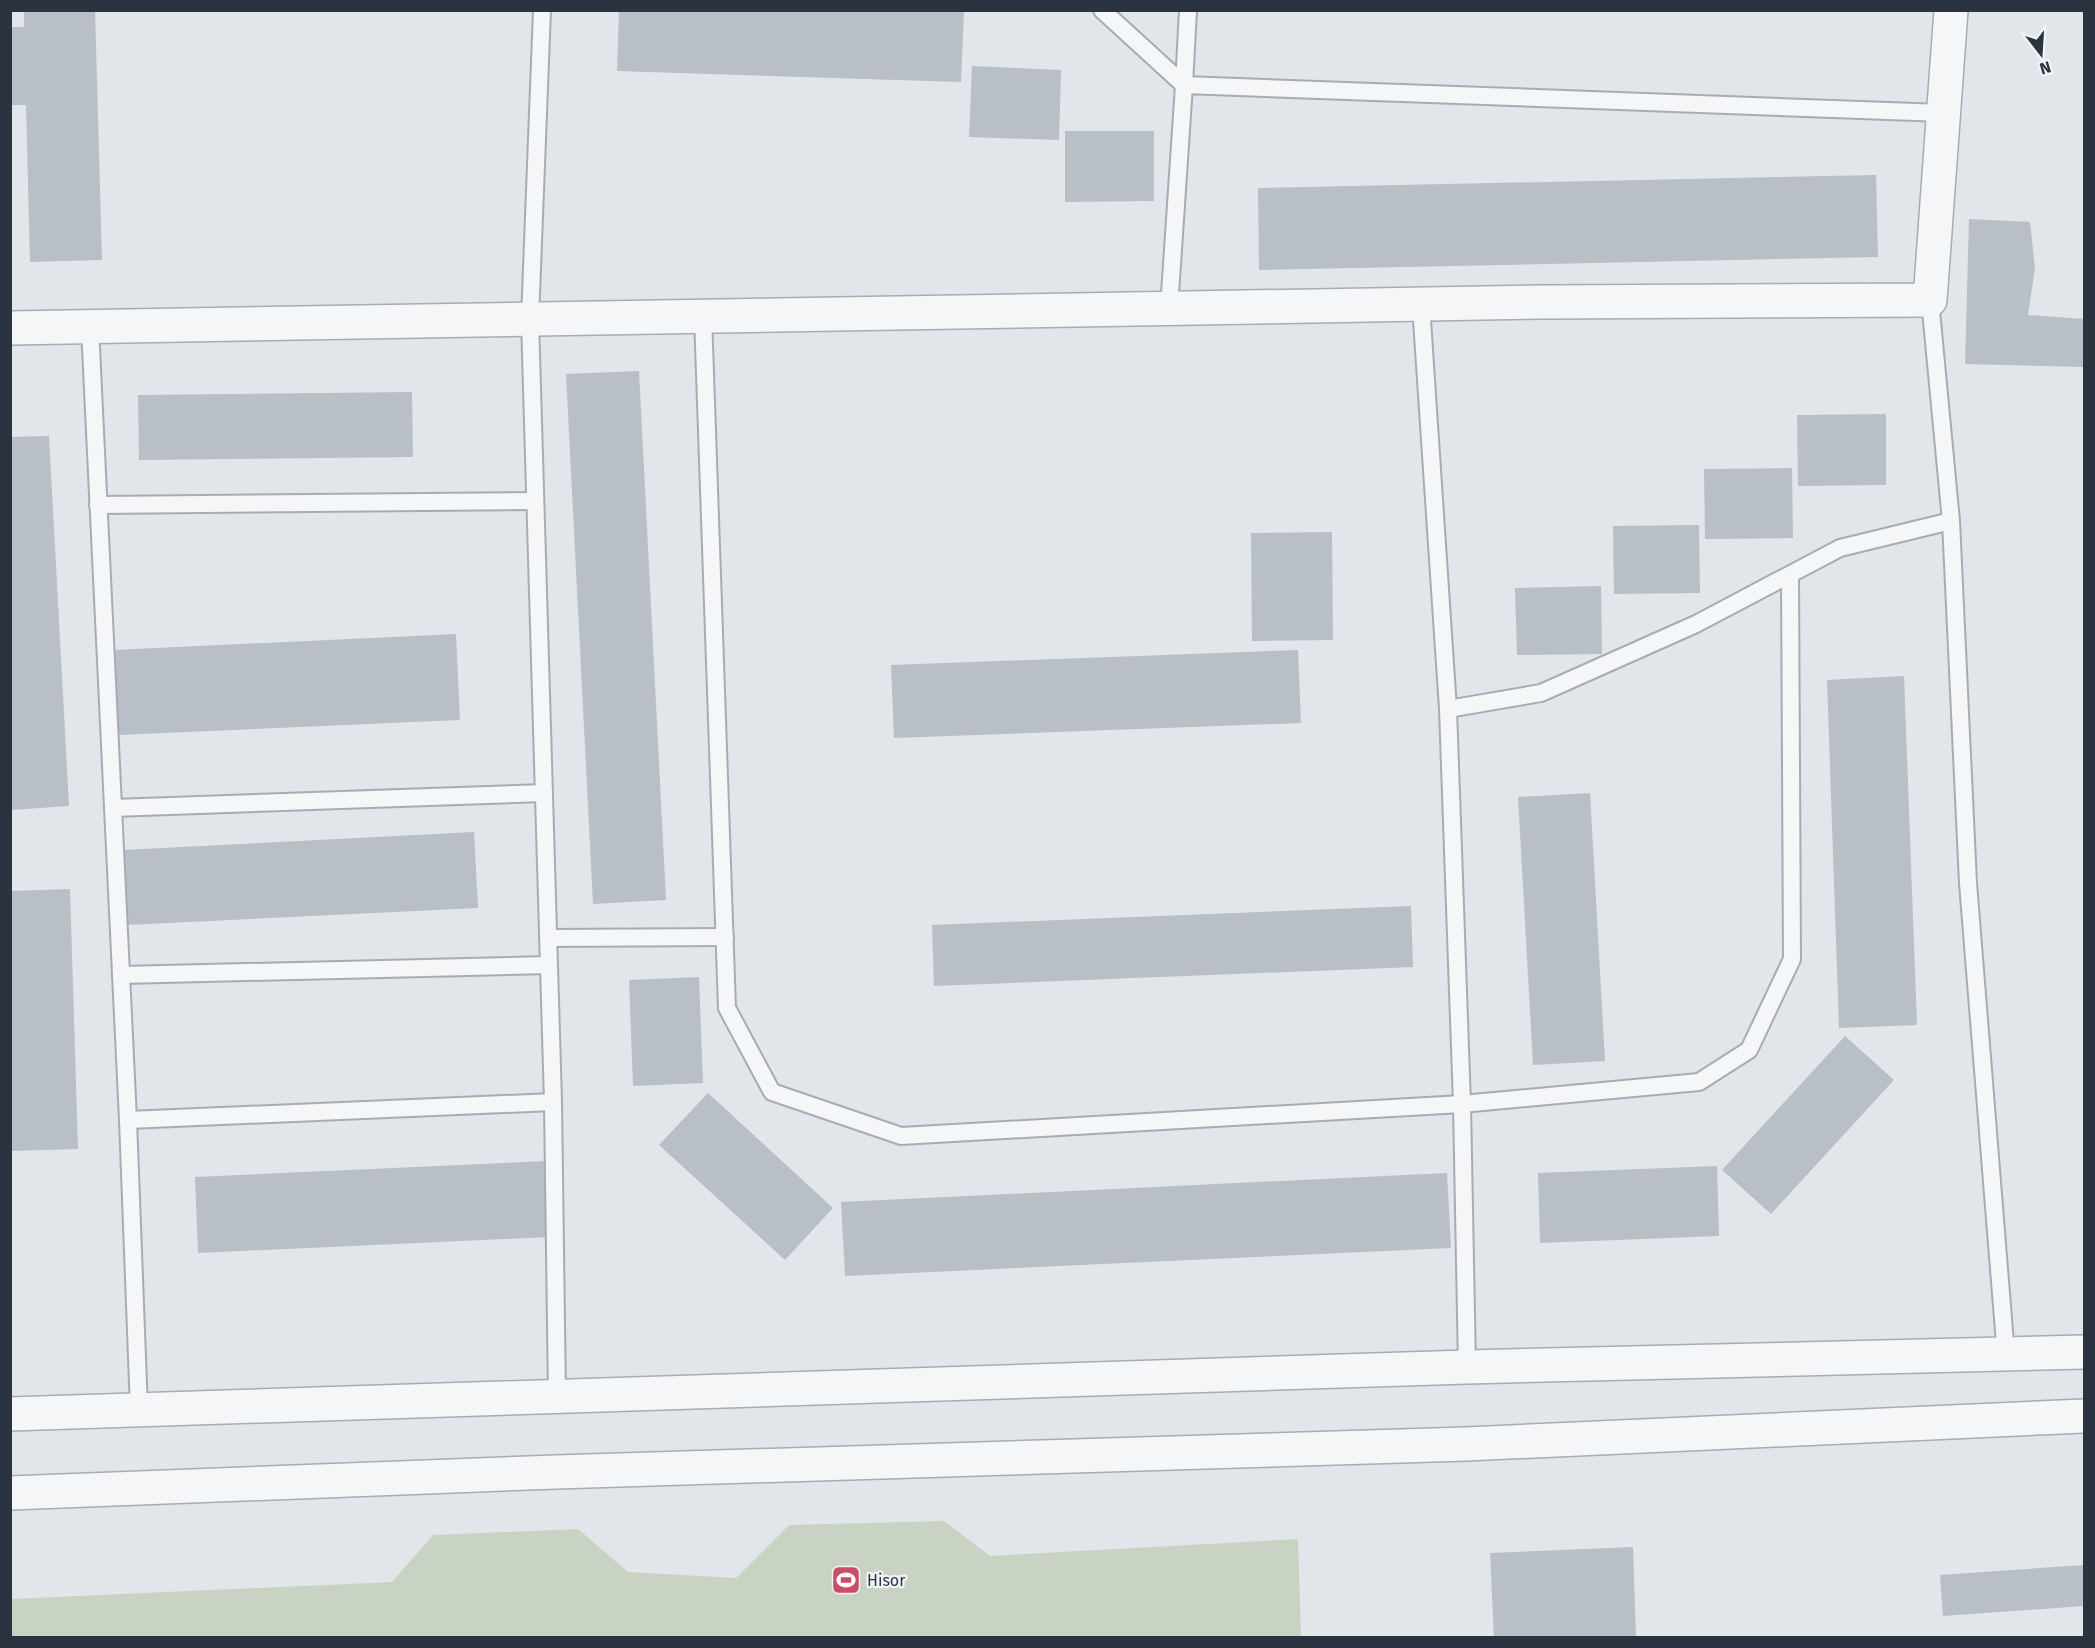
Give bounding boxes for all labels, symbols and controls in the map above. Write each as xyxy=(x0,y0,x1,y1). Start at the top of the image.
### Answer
north arrow xyxy=(2011,24,2071,84)
text: N xyxy=(2037,57,2053,79)
sports icon: Hisor xyxy=(830,1564,862,1596)
place label: Hisor xyxy=(867,1571,906,1590)

